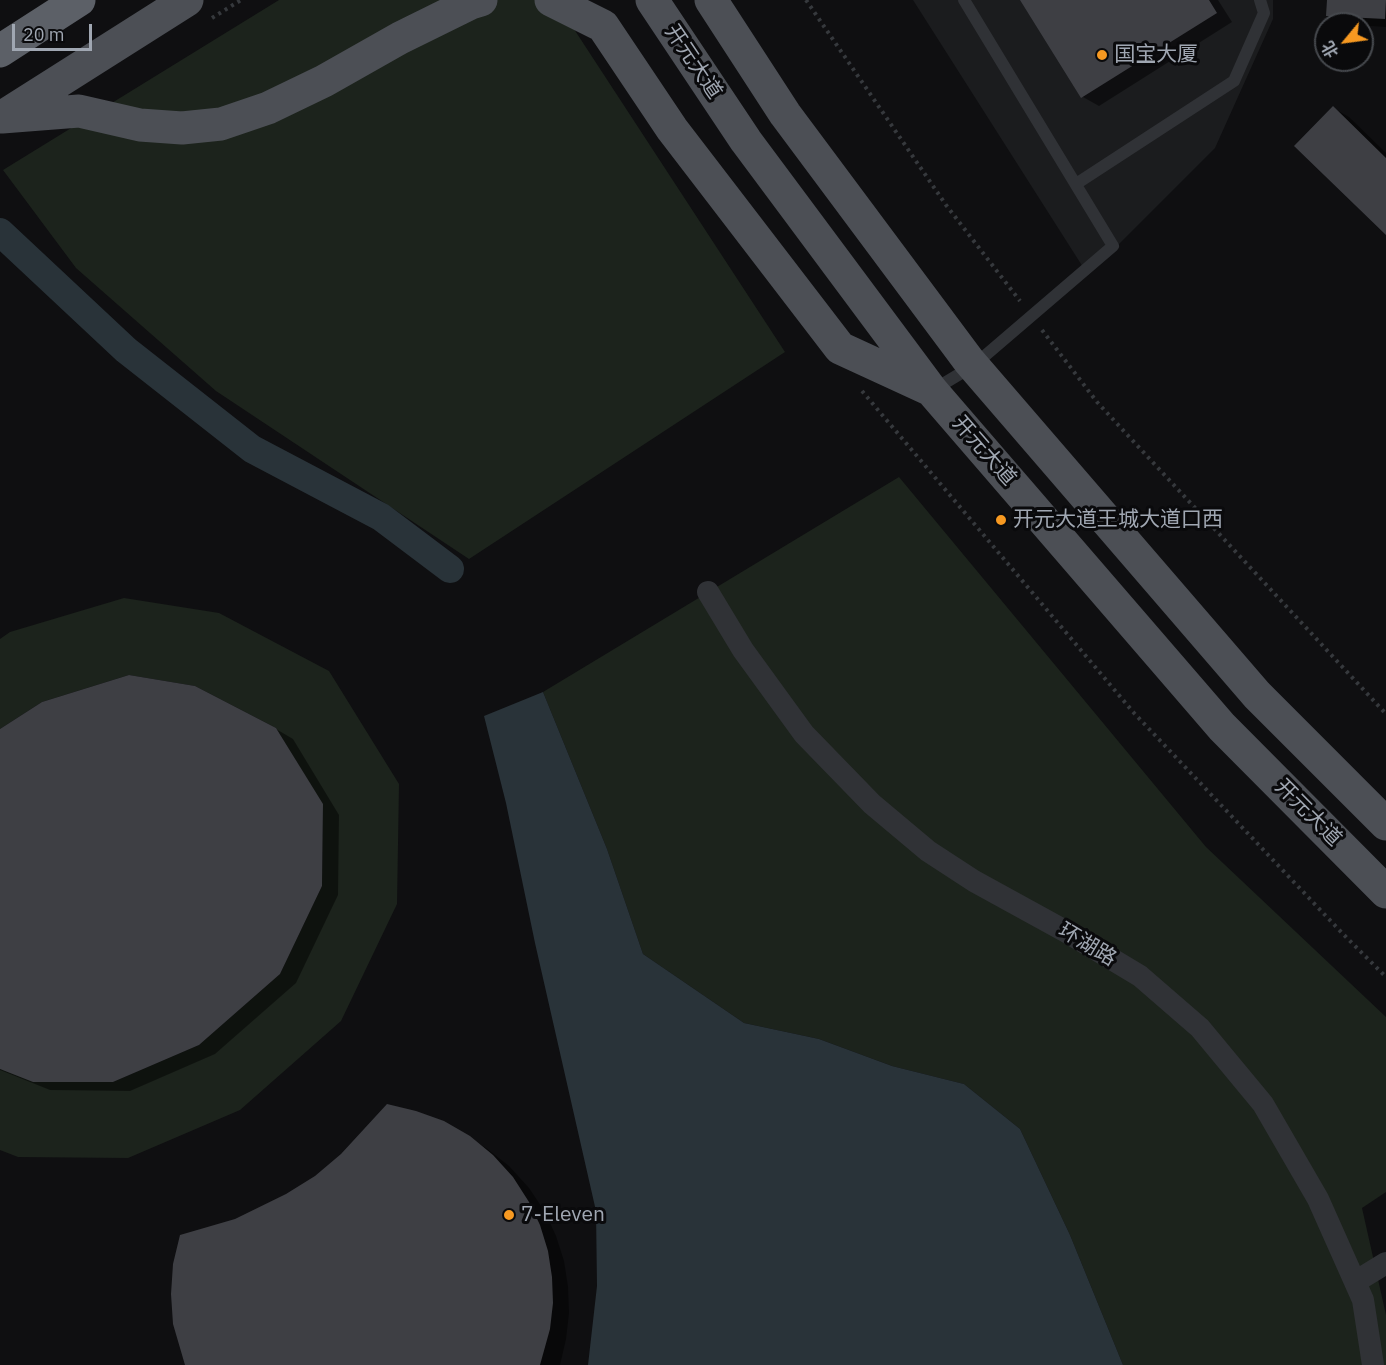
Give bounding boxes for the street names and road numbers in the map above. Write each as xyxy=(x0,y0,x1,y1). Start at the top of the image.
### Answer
street label: 开元大道 xyxy=(659,20,727,104)
street label: 开元大道 xyxy=(947,411,1021,491)
street label: 开元大道 xyxy=(1269,774,1347,852)
street label: 环湖路 xyxy=(1054,918,1120,972)

